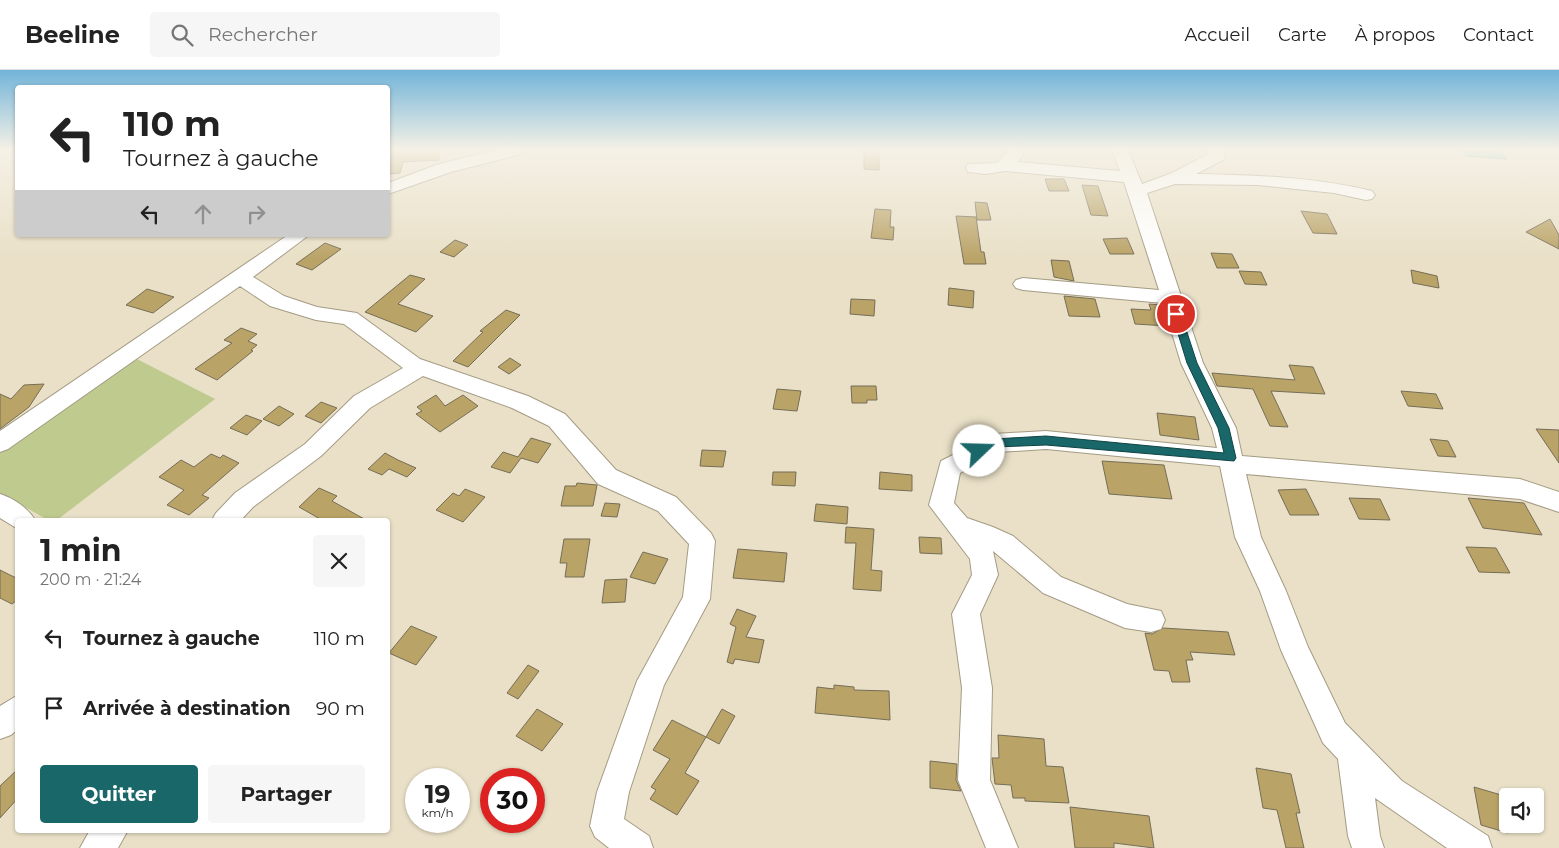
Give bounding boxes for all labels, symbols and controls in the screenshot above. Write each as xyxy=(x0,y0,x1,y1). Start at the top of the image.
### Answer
search box xyxy=(150,12,500,57)
text: Beeline xyxy=(25,20,120,49)
icon: search xyxy=(168,21,196,49)
text: Rechercher xyxy=(208,23,318,46)
text: Accueil xyxy=(1185,24,1250,46)
text: Carte xyxy=(1278,24,1327,46)
text: À propos xyxy=(1355,24,1435,46)
text: Contact xyxy=(1463,24,1534,46)
text: 110 m xyxy=(123,102,221,145)
icon: left xyxy=(40,105,105,170)
text: Tournez à gauche xyxy=(123,145,319,172)
icon: left xyxy=(136,200,164,228)
icon: ahead xyxy=(189,200,217,228)
icon: right xyxy=(242,200,270,228)
pin xyxy=(1155,293,1197,335)
icon: arrive xyxy=(1162,300,1190,328)
position arrow xyxy=(952,424,1004,476)
text: 1 min xyxy=(40,532,121,569)
button: close xyxy=(313,535,365,587)
text: 200 m · 21:24 xyxy=(40,570,141,589)
icon: left xyxy=(40,624,68,652)
text: Tournez à gauche xyxy=(83,627,260,650)
text: 110 m xyxy=(314,627,365,650)
icon: arrive xyxy=(40,694,68,722)
text: Arrivée à destination xyxy=(83,697,291,720)
text: 90 m xyxy=(316,697,365,720)
button: Quitter xyxy=(40,765,198,823)
button: Partager xyxy=(208,765,365,823)
speed limit sign: 30 xyxy=(480,768,545,833)
text: 19 xyxy=(425,779,450,809)
map controls xyxy=(1499,788,1544,833)
button: sound xyxy=(1499,788,1544,833)
text: km/h xyxy=(421,805,454,820)

